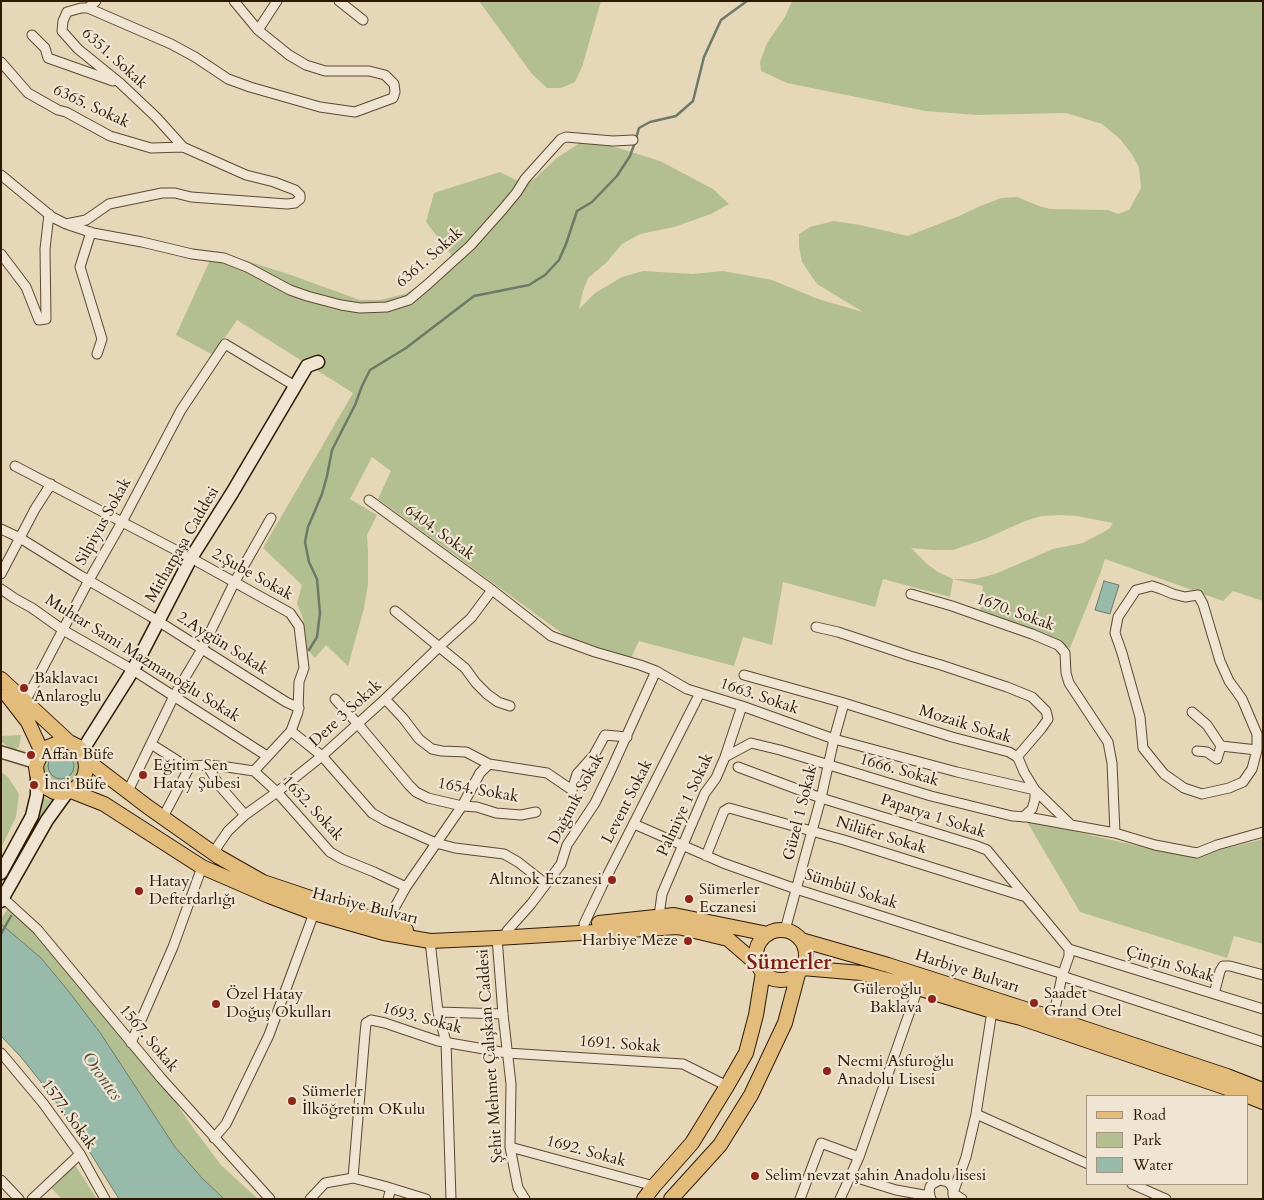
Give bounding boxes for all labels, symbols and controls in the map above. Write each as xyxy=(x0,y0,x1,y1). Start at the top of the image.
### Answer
street label: 6351. Sokak xyxy=(77,24,151,94)
street label: 6365. Sokak xyxy=(50,81,132,133)
street label: 6361. Sokak xyxy=(393,224,467,292)
street label: Silpiyus Sokak xyxy=(72,475,136,569)
street label: Mithatpaşa Caddesi xyxy=(142,484,224,606)
street label: 6404. Sokak xyxy=(400,501,478,565)
street label: 2.Şube Sokak xyxy=(208,545,296,605)
street label: 1670. Sokak xyxy=(973,590,1057,636)
street label: Muhtar Sami Mazmanoğlu Sokak xyxy=(41,591,243,727)
street label: 2.Aygün Sokak xyxy=(173,608,271,680)
place label: Baklavacı Anlaroglu xyxy=(34,669,102,707)
street label: 1663. Sokak xyxy=(717,675,801,719)
street label: Dere 3 Sokak xyxy=(306,676,386,752)
marker: Baklavacı Anlaroglu xyxy=(18,682,30,694)
street label: Mozaik Sokak xyxy=(916,702,1014,748)
place label: Affan Büfe xyxy=(41,745,114,765)
marker: Affan Büfe xyxy=(25,749,37,761)
street label: Dağınık Sokak xyxy=(545,750,609,848)
street label: Palmiye 1 Sokak xyxy=(654,750,718,860)
street label: 1666. Sokak xyxy=(857,750,941,792)
place label: Eğitim Sen Hatay Şubesi xyxy=(153,756,241,794)
street label: Levent Sokak xyxy=(599,757,657,847)
street label: Güzel 1 Sokak xyxy=(780,763,822,863)
marker: Eğitim Sen Hatay Şubesi xyxy=(137,769,149,781)
street label: 1652. Sokak xyxy=(277,773,347,845)
street label: 1654. Sokak xyxy=(436,774,520,808)
place label: İnci Büfe xyxy=(44,775,106,795)
marker: İnci Büfe xyxy=(28,779,40,791)
street label: Papatya 1 Sokak xyxy=(878,791,988,843)
street label: Nilüfer Sokak xyxy=(833,813,929,859)
street label: Sümbül Sokak xyxy=(802,866,900,914)
place label: Altınok Eczanesi xyxy=(489,870,602,890)
place label: Hatay Defterdarlığı xyxy=(149,872,236,910)
marker: Altınok Eczanesi xyxy=(606,874,618,886)
place label: Sümerler Eczanesi xyxy=(699,880,760,918)
marker: Hatay Defterdarlığı xyxy=(133,885,145,897)
street label: Harbiye Bulvarı xyxy=(310,885,420,929)
marker: Sümerler Eczanesi xyxy=(683,893,695,905)
place label: Harbiye Meze xyxy=(582,931,678,951)
marker: Harbiye Meze xyxy=(682,935,694,947)
street label: Çinçin Sokak xyxy=(1123,942,1217,988)
street label: Harbiye Bulvarı xyxy=(913,946,1021,998)
street label: Şehit Mehmet Çalışkan Caddesi xyxy=(474,948,508,1164)
district label: Sümerler xyxy=(747,951,831,977)
place label: Güleroğlu Baklava xyxy=(853,980,922,1018)
place label: Saadet Grand Otel xyxy=(1044,984,1122,1022)
place label: Özel Hatay Doğuş Okulları xyxy=(226,985,332,1023)
marker: Güleroğlu Baklava xyxy=(926,993,938,1005)
marker: Saadet Grand Otel xyxy=(1028,997,1040,1009)
marker: Özel Hatay Doğuş Okulları xyxy=(210,998,222,1010)
street label: 1693. Sokak xyxy=(380,999,464,1039)
street label: 1567. Sokak xyxy=(114,1001,182,1077)
street label: 1691. Sokak xyxy=(579,1033,661,1057)
water label: Orontes xyxy=(76,1048,126,1106)
place label: Necmi Asfuroğlu Anadolu Lisesi xyxy=(837,1052,954,1090)
marker: Necmi Asfuroğlu Anadolu Lisesi xyxy=(821,1065,833,1077)
street label: 1577. Sokak xyxy=(36,1076,100,1154)
place label: Sümerler İlköğretim OKulu xyxy=(302,1082,426,1120)
marker: Sümerler İlköğretim OKulu xyxy=(286,1095,298,1107)
legend xyxy=(1086,1095,1249,1185)
text: Road xyxy=(1133,1105,1166,1125)
text: Park xyxy=(1133,1130,1162,1150)
street label: 1692. Sokak xyxy=(544,1132,628,1172)
text: Water xyxy=(1133,1155,1173,1175)
place label: Selim nevzat şahin Anadolu lisesi xyxy=(765,1166,986,1186)
marker: Selim nevzat şahin Anadolu lisesi xyxy=(749,1170,761,1182)

